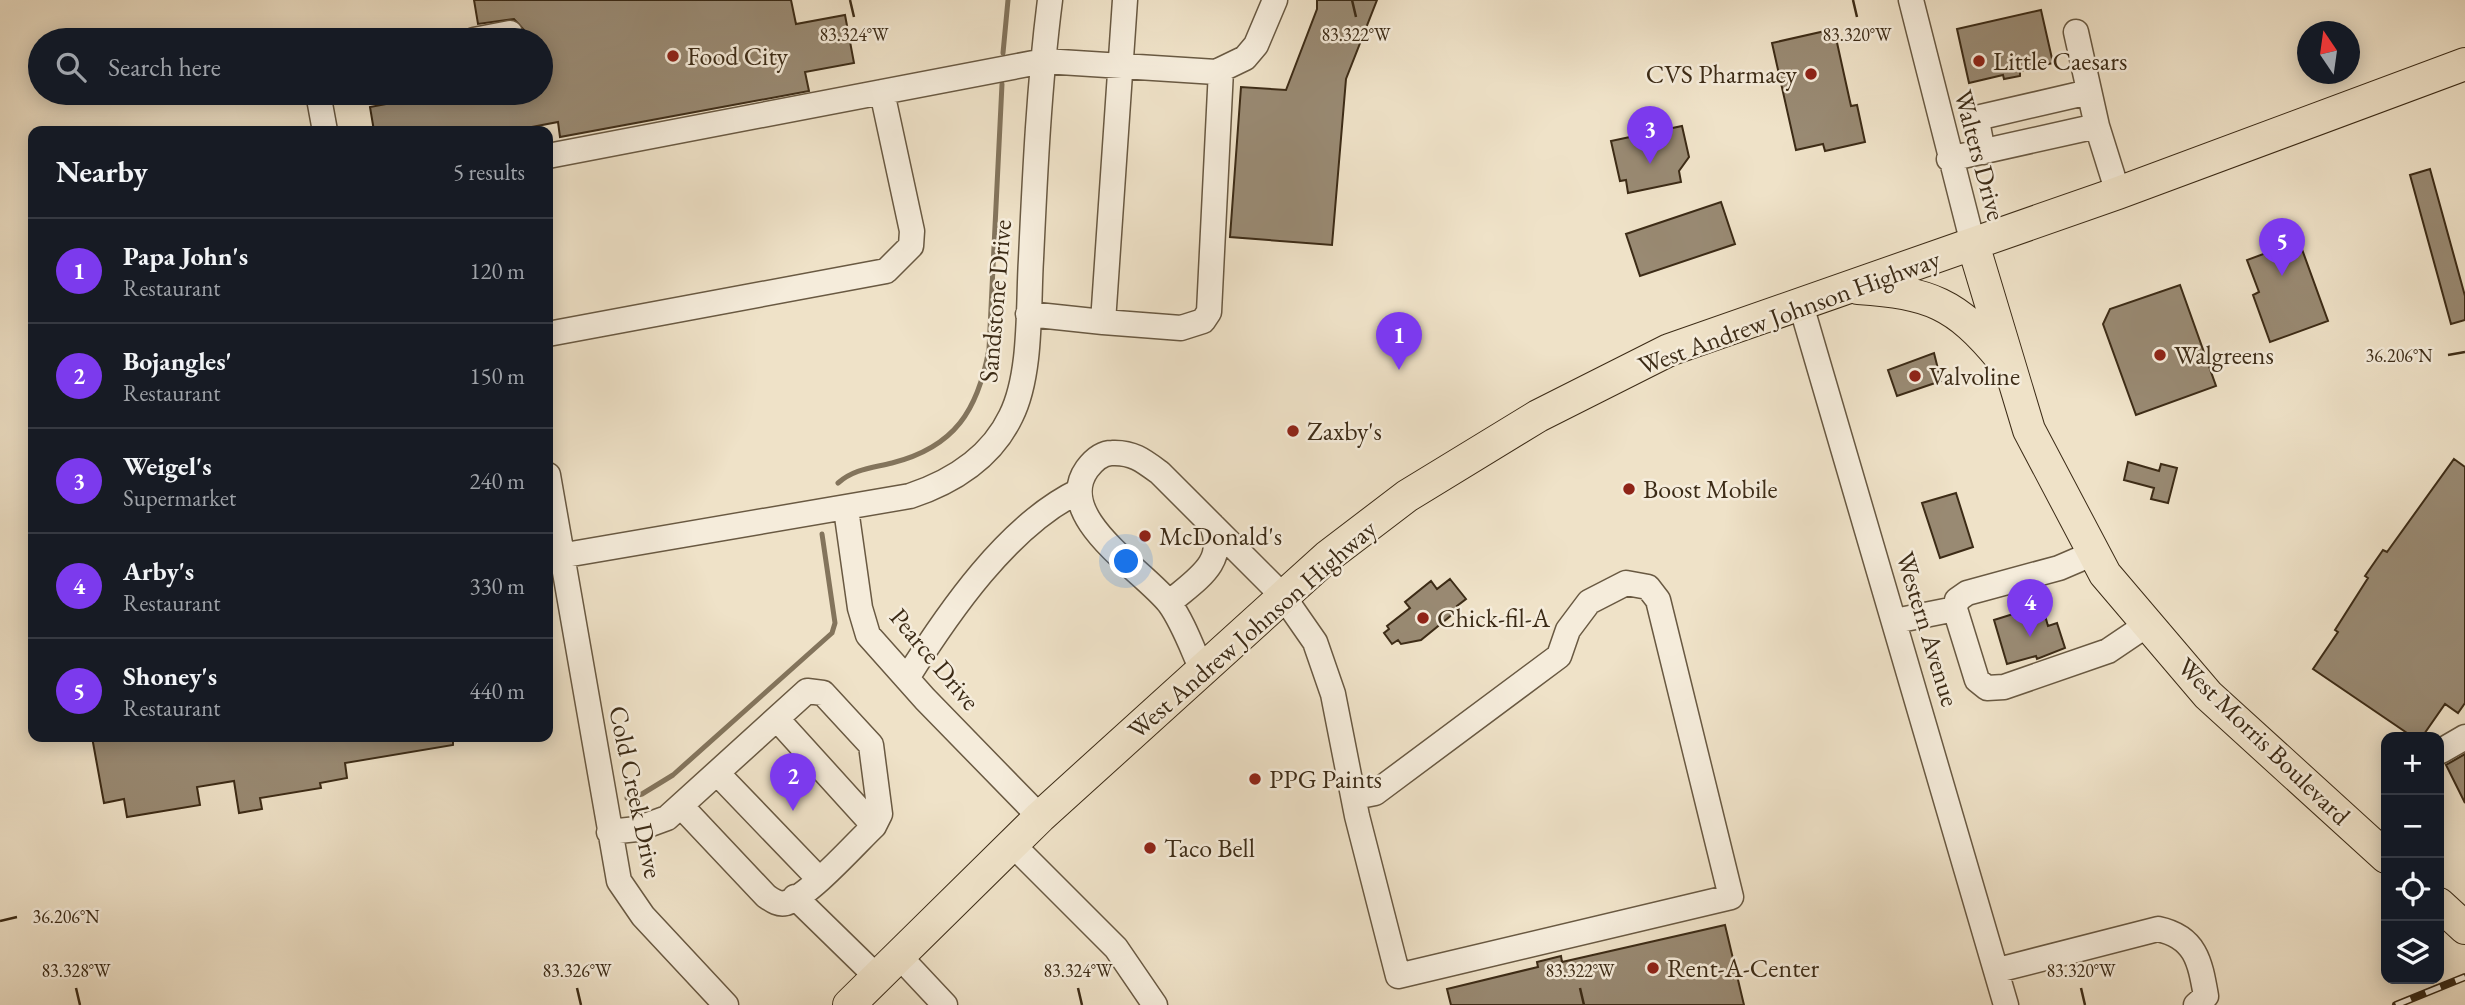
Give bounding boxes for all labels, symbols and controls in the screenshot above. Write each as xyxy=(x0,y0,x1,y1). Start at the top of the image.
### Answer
north arrow xyxy=(2297,21,2360,84)
text: 83.324°W xyxy=(819,23,889,46)
text: 83.322°W xyxy=(1321,23,1391,46)
text: 83.320°W xyxy=(1822,23,1892,46)
search box xyxy=(28,28,553,105)
place label: Food City xyxy=(687,39,789,73)
place label: Little Caesars xyxy=(1993,44,2127,78)
icon: search xyxy=(52,48,90,86)
marker: Food City xyxy=(665,48,681,64)
text: Search here xyxy=(108,50,221,84)
marker: Little Caesars xyxy=(1971,53,1987,69)
place label: CVS Pharmacy xyxy=(1646,57,1798,91)
marker: CVS Pharmacy xyxy=(1803,66,1819,82)
street label: Walters Drive xyxy=(1946,86,2014,224)
pin: 3 xyxy=(1627,106,1673,164)
text: Nearby xyxy=(56,152,148,191)
text: 5 results xyxy=(453,157,525,187)
street label: Sandstone Drive xyxy=(971,218,1019,384)
pin: 5 xyxy=(2259,218,2305,276)
text: Papa John's xyxy=(123,239,248,273)
street label: West Andrew Johnson Highway xyxy=(1633,241,1945,383)
text: 1 xyxy=(73,256,85,286)
text: 120 m xyxy=(469,256,525,286)
text: Restaurant xyxy=(123,273,221,303)
pin: 1 xyxy=(1376,312,1422,370)
place label: Walgreens xyxy=(2174,338,2274,372)
text: Bojangles' xyxy=(123,344,232,378)
text: 36.206°N xyxy=(2366,344,2433,367)
marker: Walgreens xyxy=(2152,347,2168,363)
place label: Valvoline xyxy=(1929,359,2020,393)
text: 2 xyxy=(73,361,85,391)
text: 150 m xyxy=(469,361,525,391)
marker: Valvoline xyxy=(1907,368,1923,384)
text: Restaurant xyxy=(123,378,221,408)
place label: Zaxby's xyxy=(1307,414,1382,448)
marker: Zaxby's xyxy=(1285,423,1301,439)
text: Weigel's xyxy=(123,449,212,483)
text: 3 xyxy=(73,466,85,496)
text: 240 m xyxy=(469,466,525,496)
place label: Boost Mobile xyxy=(1643,472,1778,506)
marker: Boost Mobile xyxy=(1621,481,1637,497)
text: Supermarket xyxy=(123,483,236,513)
street label: West Andrew Johnson Highway xyxy=(1121,511,1384,746)
place label: McDonald's xyxy=(1159,519,1282,553)
marker: McDonald's xyxy=(1137,528,1153,544)
your location xyxy=(1109,544,1143,578)
street label: Western Avenue xyxy=(1888,547,1968,711)
text: Arby's xyxy=(123,554,194,588)
text: 4 xyxy=(73,571,85,601)
text: 330 m xyxy=(469,571,525,601)
pin: 4 xyxy=(2007,579,2053,637)
text: Restaurant xyxy=(123,588,221,618)
street label: Pearce Drive xyxy=(882,601,988,717)
place label: Chick-fil-A xyxy=(1437,601,1551,635)
marker: Chick-fil-A xyxy=(1415,610,1431,626)
street label: West Morris Boulevard xyxy=(2170,650,2358,833)
text: Shoney's xyxy=(123,659,217,693)
text: 5 xyxy=(73,676,85,706)
text: 440 m xyxy=(469,676,525,706)
text: Restaurant xyxy=(123,693,221,723)
street label: Cold Creek Drive xyxy=(601,703,671,881)
map controls xyxy=(2381,732,2444,984)
button: + xyxy=(2381,732,2444,795)
pin: 2 xyxy=(770,753,816,811)
place label: PPG Paints xyxy=(1269,762,1382,796)
marker: PPG Paints xyxy=(1247,771,1263,787)
button: − xyxy=(2381,795,2444,858)
place label: Taco Bell xyxy=(1164,831,1255,865)
marker: Taco Bell xyxy=(1142,840,1158,856)
button: locate xyxy=(2381,858,2444,921)
text: 36.206°N xyxy=(33,905,100,928)
button: layers xyxy=(2381,921,2444,984)
place label: Rent-A-Center xyxy=(1667,951,1819,985)
text: 83.328°W xyxy=(41,959,111,982)
text: 83.326°W xyxy=(542,959,612,982)
text: 83.324°W xyxy=(1043,959,1113,982)
text: 83.322°W xyxy=(1545,959,1615,982)
text: 83.320°W xyxy=(2046,959,2116,982)
marker: Rent-A-Center xyxy=(1645,960,1661,976)

